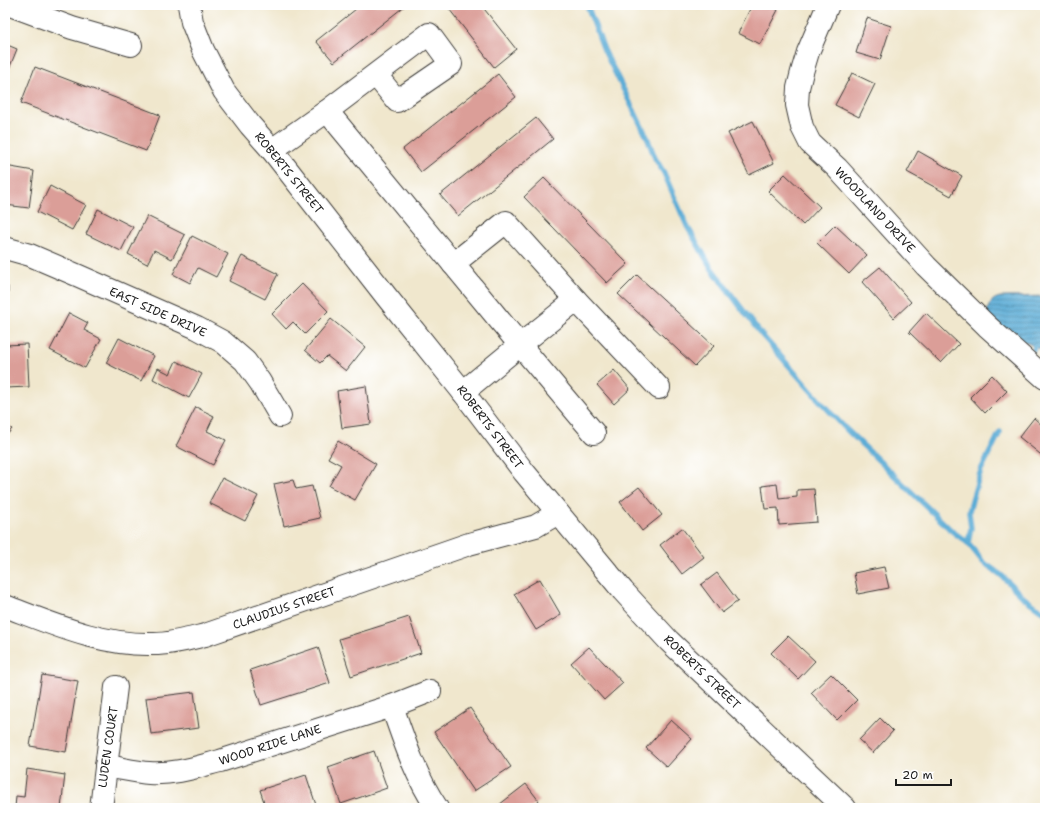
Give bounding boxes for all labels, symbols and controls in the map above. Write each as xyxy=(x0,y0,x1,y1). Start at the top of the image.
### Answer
street label: ROBERTS STREET xyxy=(251,129,327,218)
street label: WOODLAND DRIVE xyxy=(831,164,919,256)
street label: EAST SIDE DRIVE xyxy=(107,283,209,341)
street label: ROBERTS STREET xyxy=(453,382,527,473)
street label: CLAUDIUS STREET xyxy=(230,583,338,633)
street label: ROBERTS STREET xyxy=(660,631,744,713)
street label: LUDEN COURT xyxy=(94,705,122,789)
street label: WOOD RIDE LANE xyxy=(217,721,323,769)
scale bar xyxy=(896,761,951,787)
text: 20 m xyxy=(902,767,933,783)

